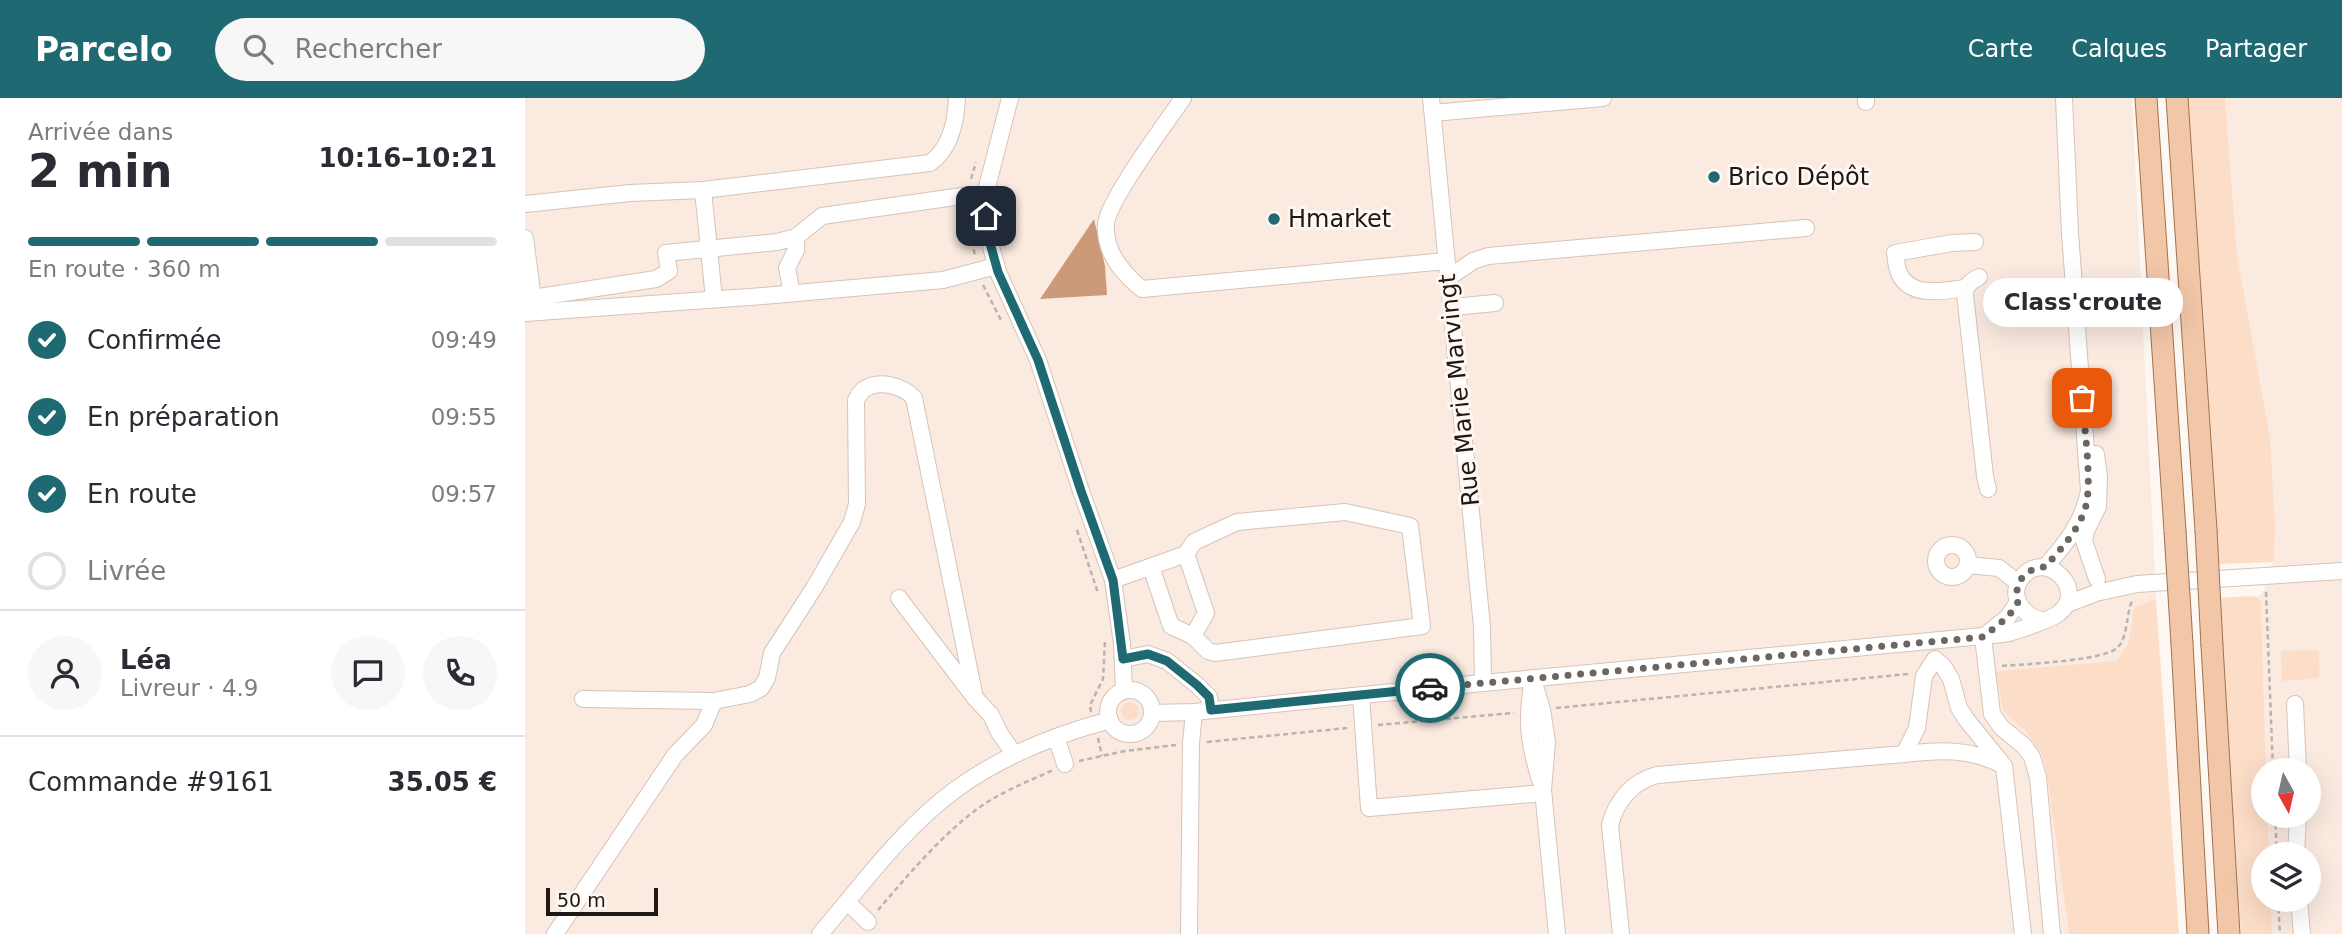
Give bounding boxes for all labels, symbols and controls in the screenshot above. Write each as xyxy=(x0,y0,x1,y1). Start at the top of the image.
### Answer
search box xyxy=(215,18,705,81)
text: Parcelo xyxy=(35,30,173,69)
icon: search xyxy=(239,30,277,68)
text: Rechercher xyxy=(295,34,442,64)
text: Carte xyxy=(1968,35,2033,63)
text: Calques xyxy=(2071,35,2167,63)
text: Partager xyxy=(2205,35,2307,63)
text: Arrivée dans xyxy=(28,119,173,145)
text: 10:16–10:21 xyxy=(318,143,497,173)
text: 2 min xyxy=(28,144,172,198)
place label: Brico Dépôt xyxy=(1728,163,1869,191)
marker: Brico Dépôt xyxy=(1706,169,1722,185)
pin xyxy=(956,186,1016,246)
icon: home xyxy=(967,197,1005,235)
place label: Hmarket xyxy=(1288,205,1391,233)
marker: Hmarket xyxy=(1266,211,1282,227)
text: En route · 360 m xyxy=(28,256,221,282)
street label: Rue Marie Marvingt xyxy=(1433,272,1485,508)
callout: Class'croute xyxy=(1982,279,2182,328)
text: Class'croute xyxy=(2004,289,2162,315)
icon: check xyxy=(28,321,66,359)
text: Confirmée xyxy=(87,325,221,355)
text: 09:49 xyxy=(431,327,497,353)
pin xyxy=(2052,368,2112,428)
icon: bag xyxy=(2063,379,2101,417)
icon: check xyxy=(28,398,66,436)
text: En préparation xyxy=(87,402,280,432)
text: 09:55 xyxy=(431,404,497,430)
icon: check xyxy=(28,475,66,513)
text: En route xyxy=(87,479,197,509)
text: 09:57 xyxy=(431,481,497,507)
text: Livrée xyxy=(87,556,166,586)
button: person xyxy=(28,636,102,710)
button: chat xyxy=(331,636,405,710)
button: phone xyxy=(423,636,497,710)
text: Léa xyxy=(120,645,172,675)
courier xyxy=(1395,653,1465,723)
icon: car xyxy=(1411,669,1449,707)
text: Livreur · 4.9 xyxy=(120,675,258,701)
north arrow xyxy=(2251,758,2321,828)
map controls xyxy=(2251,758,2321,912)
text: Commande #9161 xyxy=(28,767,274,797)
text: 35.05 € xyxy=(388,767,497,797)
button: layers xyxy=(2251,842,2321,912)
scale bar xyxy=(546,885,658,917)
text: 50 m xyxy=(557,889,606,911)

